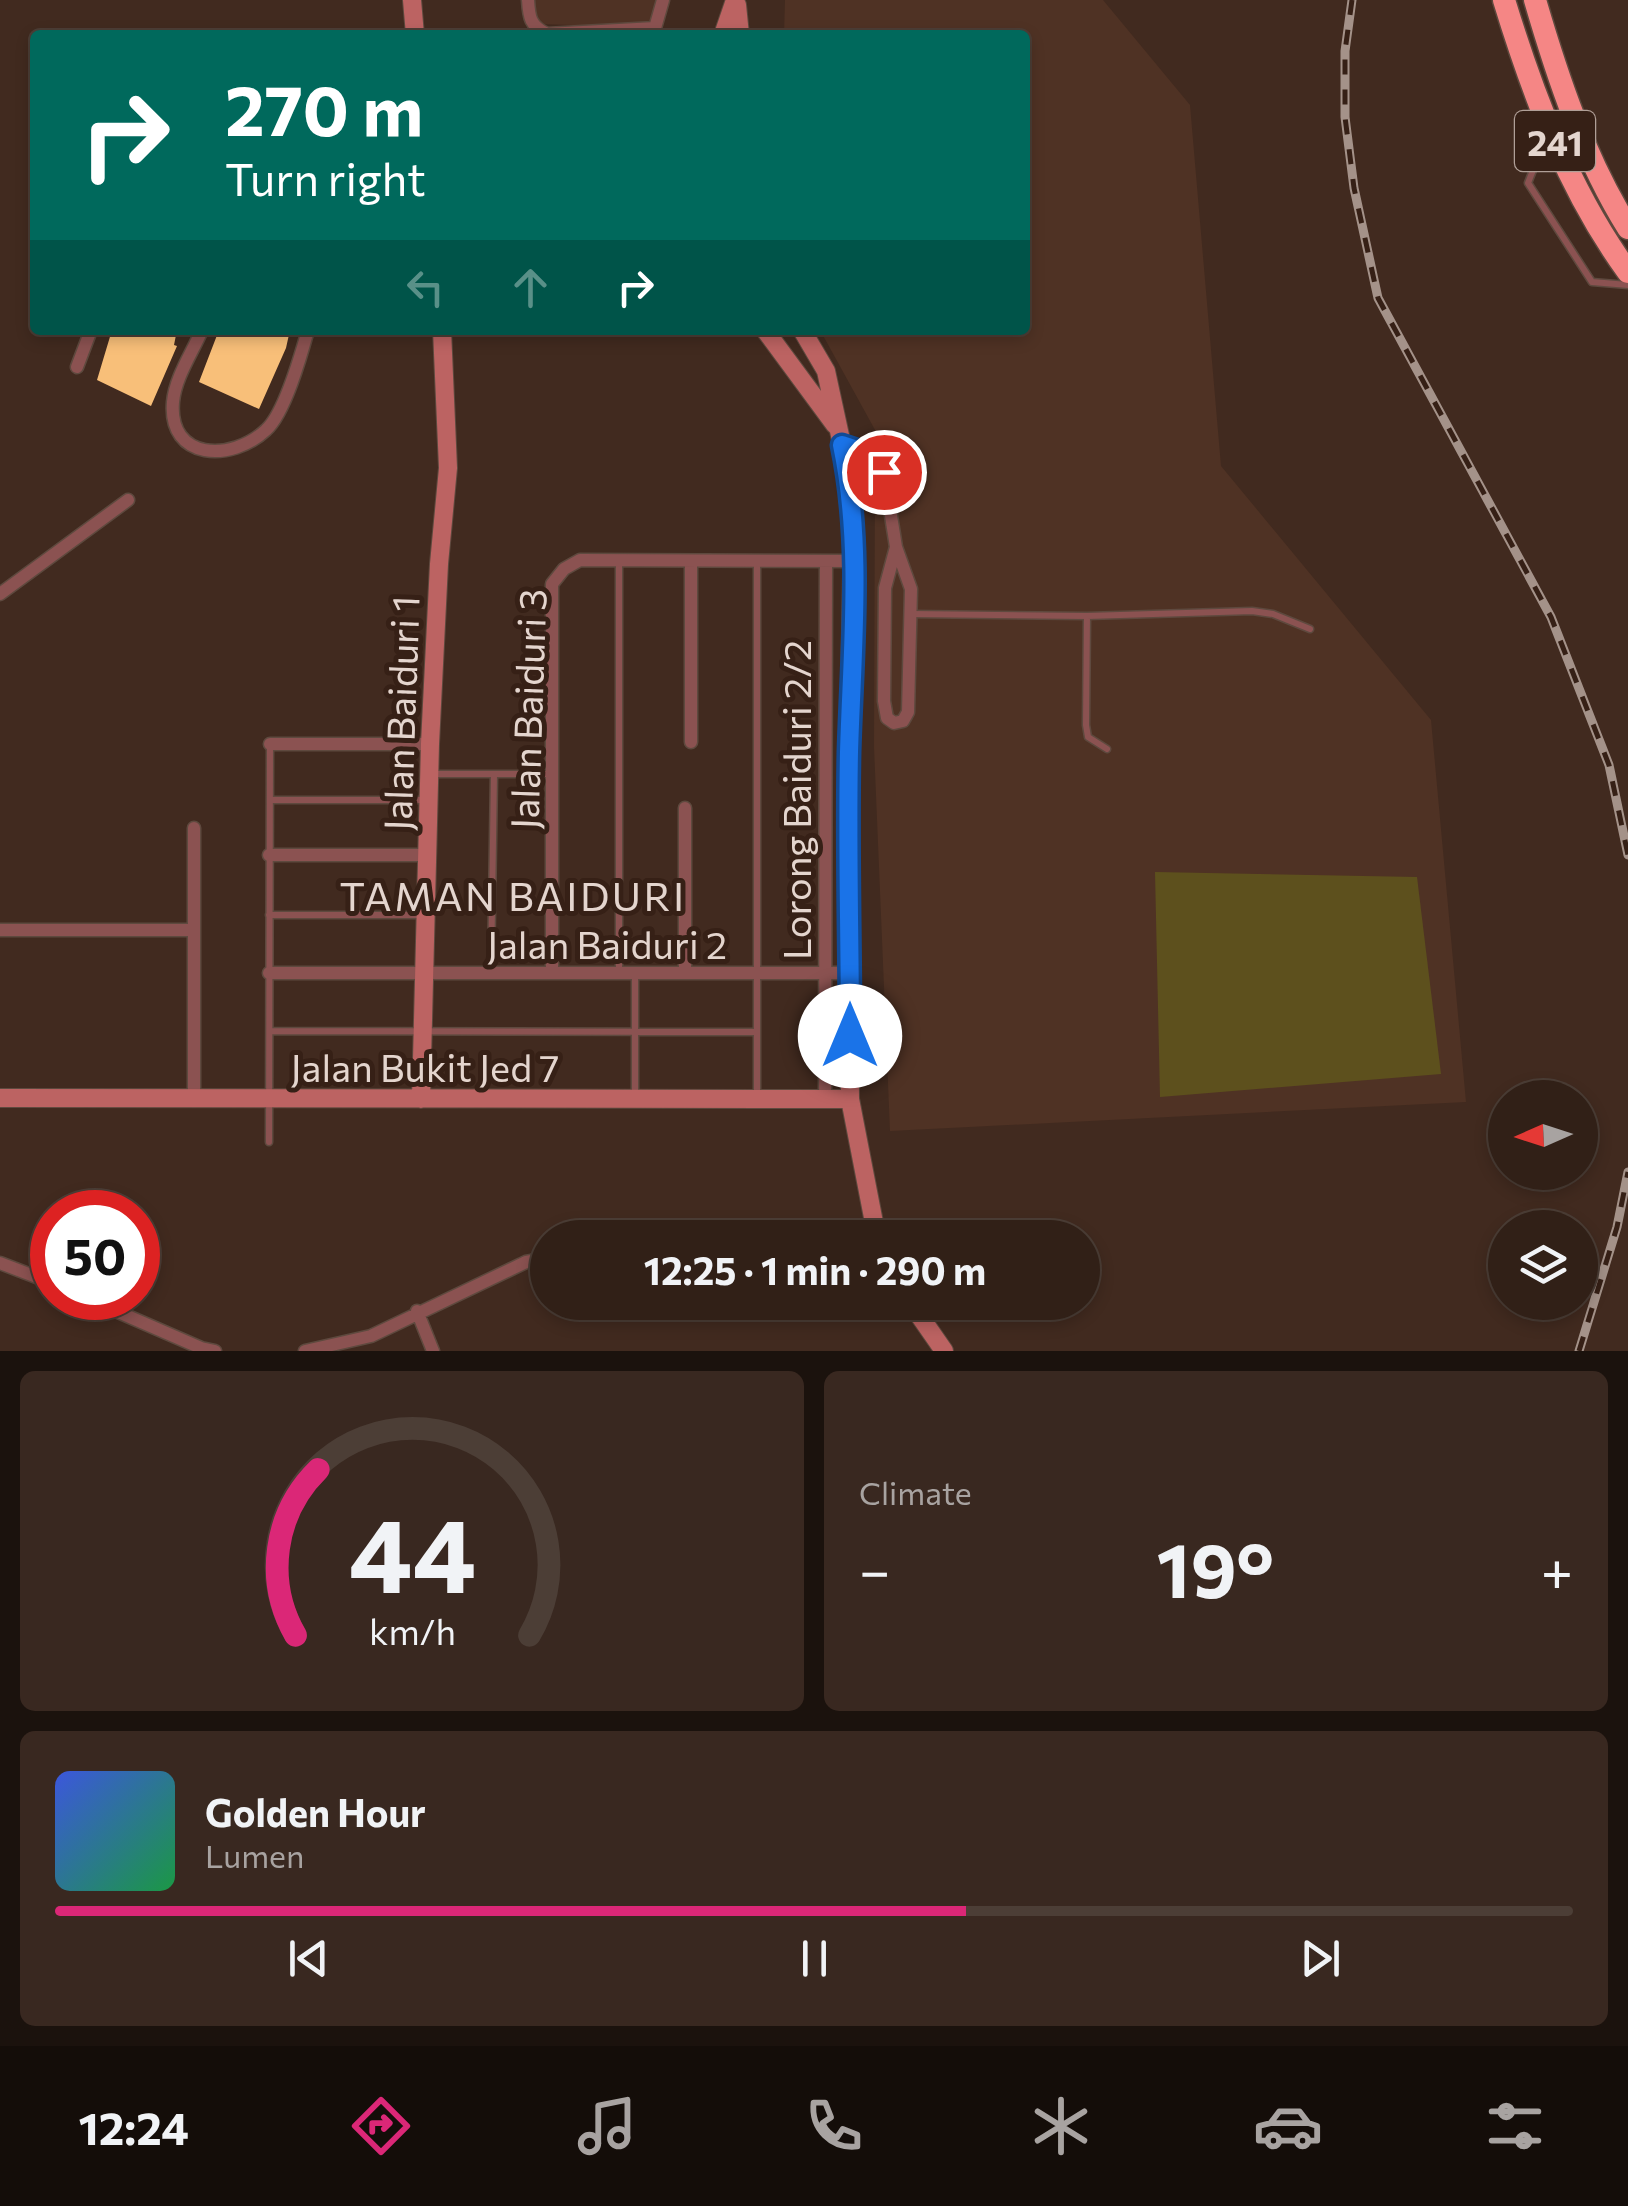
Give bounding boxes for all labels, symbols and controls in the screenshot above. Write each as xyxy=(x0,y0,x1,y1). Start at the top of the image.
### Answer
text: 270 m xyxy=(225,65,423,150)
icon: right xyxy=(60,70,190,200)
road number: 241 xyxy=(1515,111,1595,171)
text: Turn right xyxy=(225,150,426,205)
icon: left xyxy=(398,260,453,315)
icon: ahead xyxy=(503,260,558,315)
icon: right xyxy=(608,260,663,315)
pin xyxy=(842,430,927,515)
icon: arrive xyxy=(857,445,912,500)
street label: Jalan Baiduri 3 xyxy=(499,588,555,830)
street label: Jalan Baiduri 1 xyxy=(372,595,428,831)
street label: Lorong Baiduri 2/2 xyxy=(772,640,819,960)
district label: TAMAN BAIDURI xyxy=(339,870,687,919)
street label: Jalan Baiduri 2 xyxy=(487,920,727,967)
position arrow xyxy=(798,984,902,1088)
street label: Jalan Bukit Jed 7 xyxy=(291,1043,559,1090)
north arrow xyxy=(1488,1080,1598,1190)
map controls xyxy=(1488,1080,1598,1320)
speed limit sign: 50 xyxy=(30,1190,160,1320)
button: layers xyxy=(1488,1210,1598,1320)
text: 12:25 · 1 min · 290 m xyxy=(644,1246,986,1293)
text: Climate xyxy=(859,1472,972,1512)
text: 44 xyxy=(348,1487,476,1614)
text: 19° xyxy=(1157,1522,1274,1613)
text: − xyxy=(859,1535,890,1602)
text: + xyxy=(1541,1535,1573,1602)
text: km/h xyxy=(369,1609,455,1652)
text: Golden Hour xyxy=(205,1788,426,1835)
text: Lumen xyxy=(205,1835,304,1875)
icon: previous xyxy=(281,1931,336,1986)
icon: pause xyxy=(787,1931,842,1986)
icon: next xyxy=(1293,1931,1348,1986)
icon: directions xyxy=(346,2091,416,2161)
icon: music xyxy=(572,2091,642,2161)
icon: phone xyxy=(799,2091,869,2161)
icon: climate xyxy=(1026,2091,1096,2161)
icon: car xyxy=(1253,2091,1323,2161)
icon: filters xyxy=(1480,2091,1550,2161)
text: 12:24 xyxy=(78,2099,189,2154)

